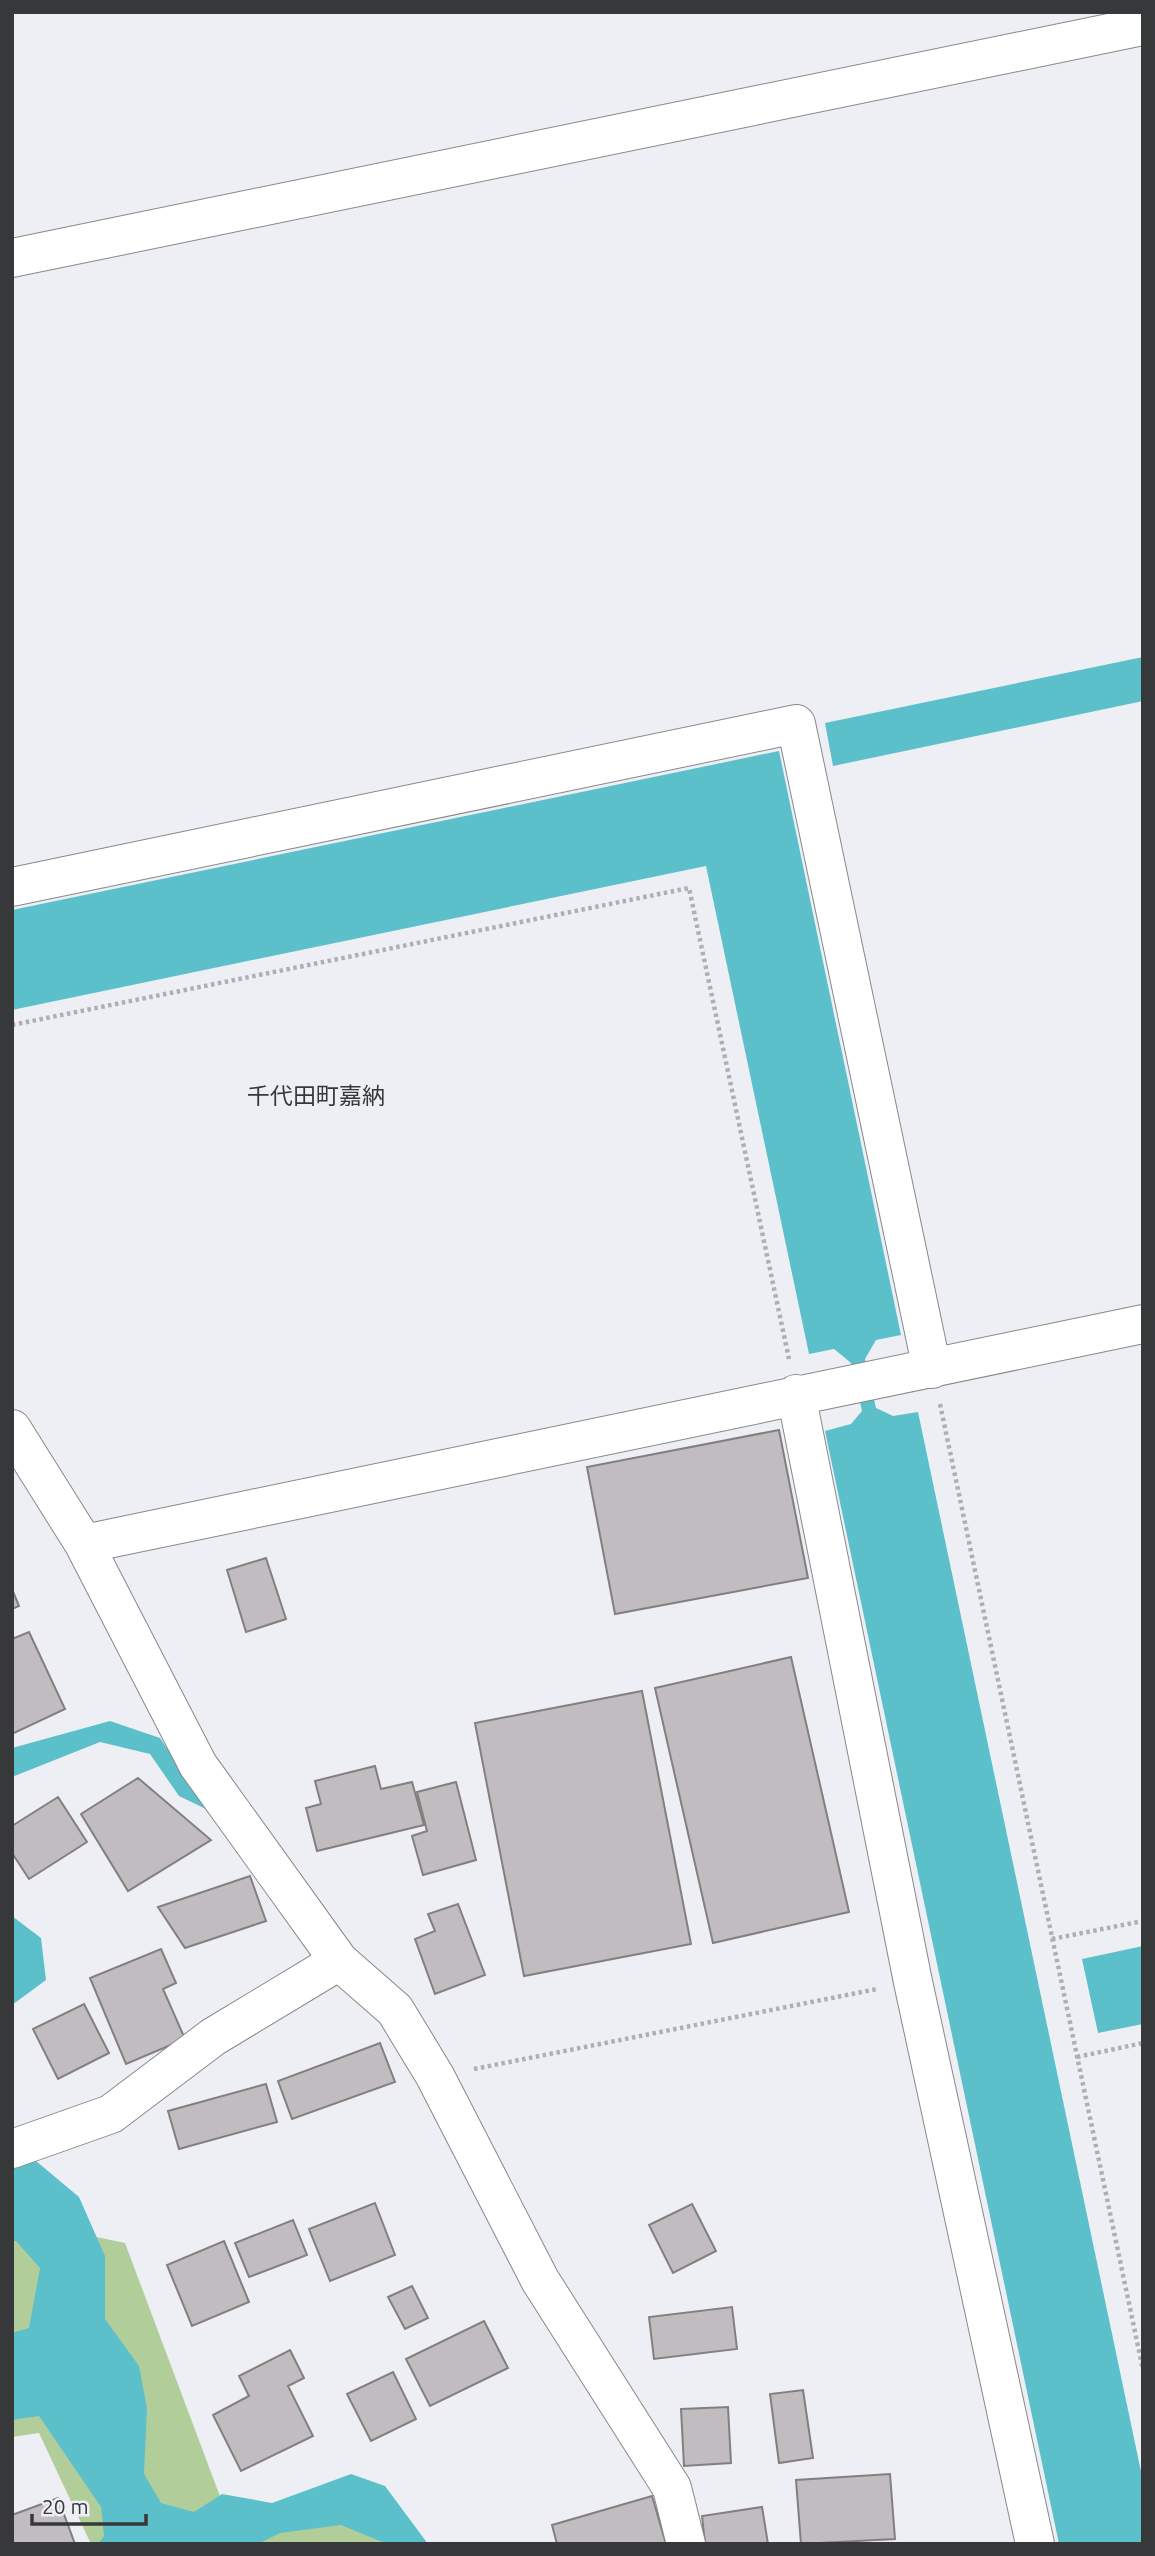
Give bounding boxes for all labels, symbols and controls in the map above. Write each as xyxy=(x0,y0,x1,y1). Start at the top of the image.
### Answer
district label: 千代田町嘉納 xyxy=(247,1083,385,1108)
scale bar xyxy=(32,2482,145,2526)
text: 20 m xyxy=(42,2494,89,2518)

